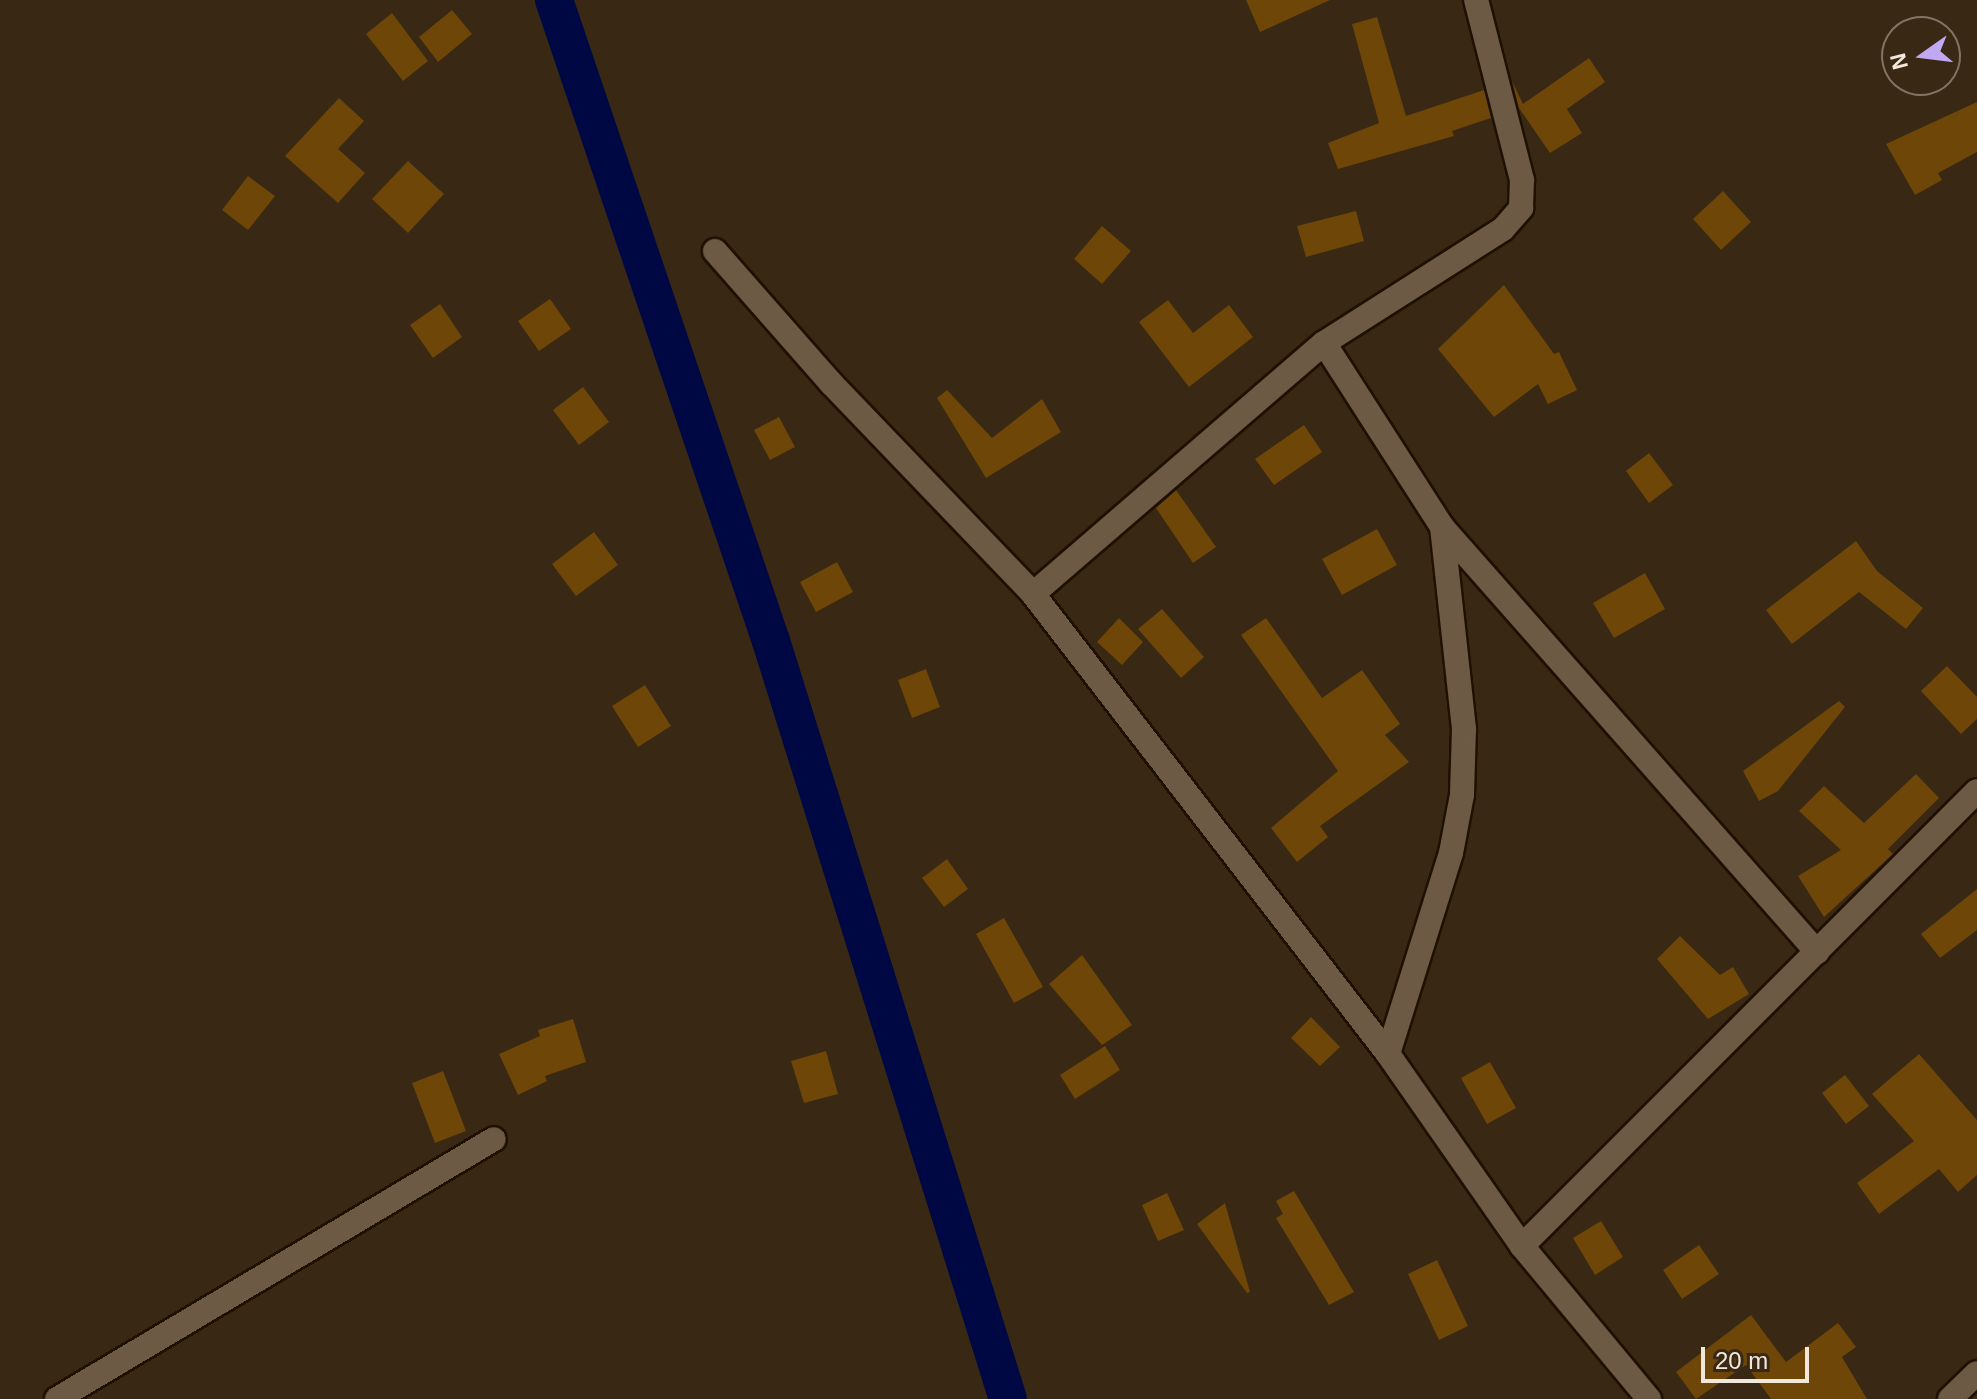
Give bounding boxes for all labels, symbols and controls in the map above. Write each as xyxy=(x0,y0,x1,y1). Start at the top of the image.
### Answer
north arrow xyxy=(1881,16,1961,96)
text: N xyxy=(1885,51,1913,72)
scale bar xyxy=(1705,1331,1813,1381)
text: 20 m xyxy=(1715,1347,1768,1374)

